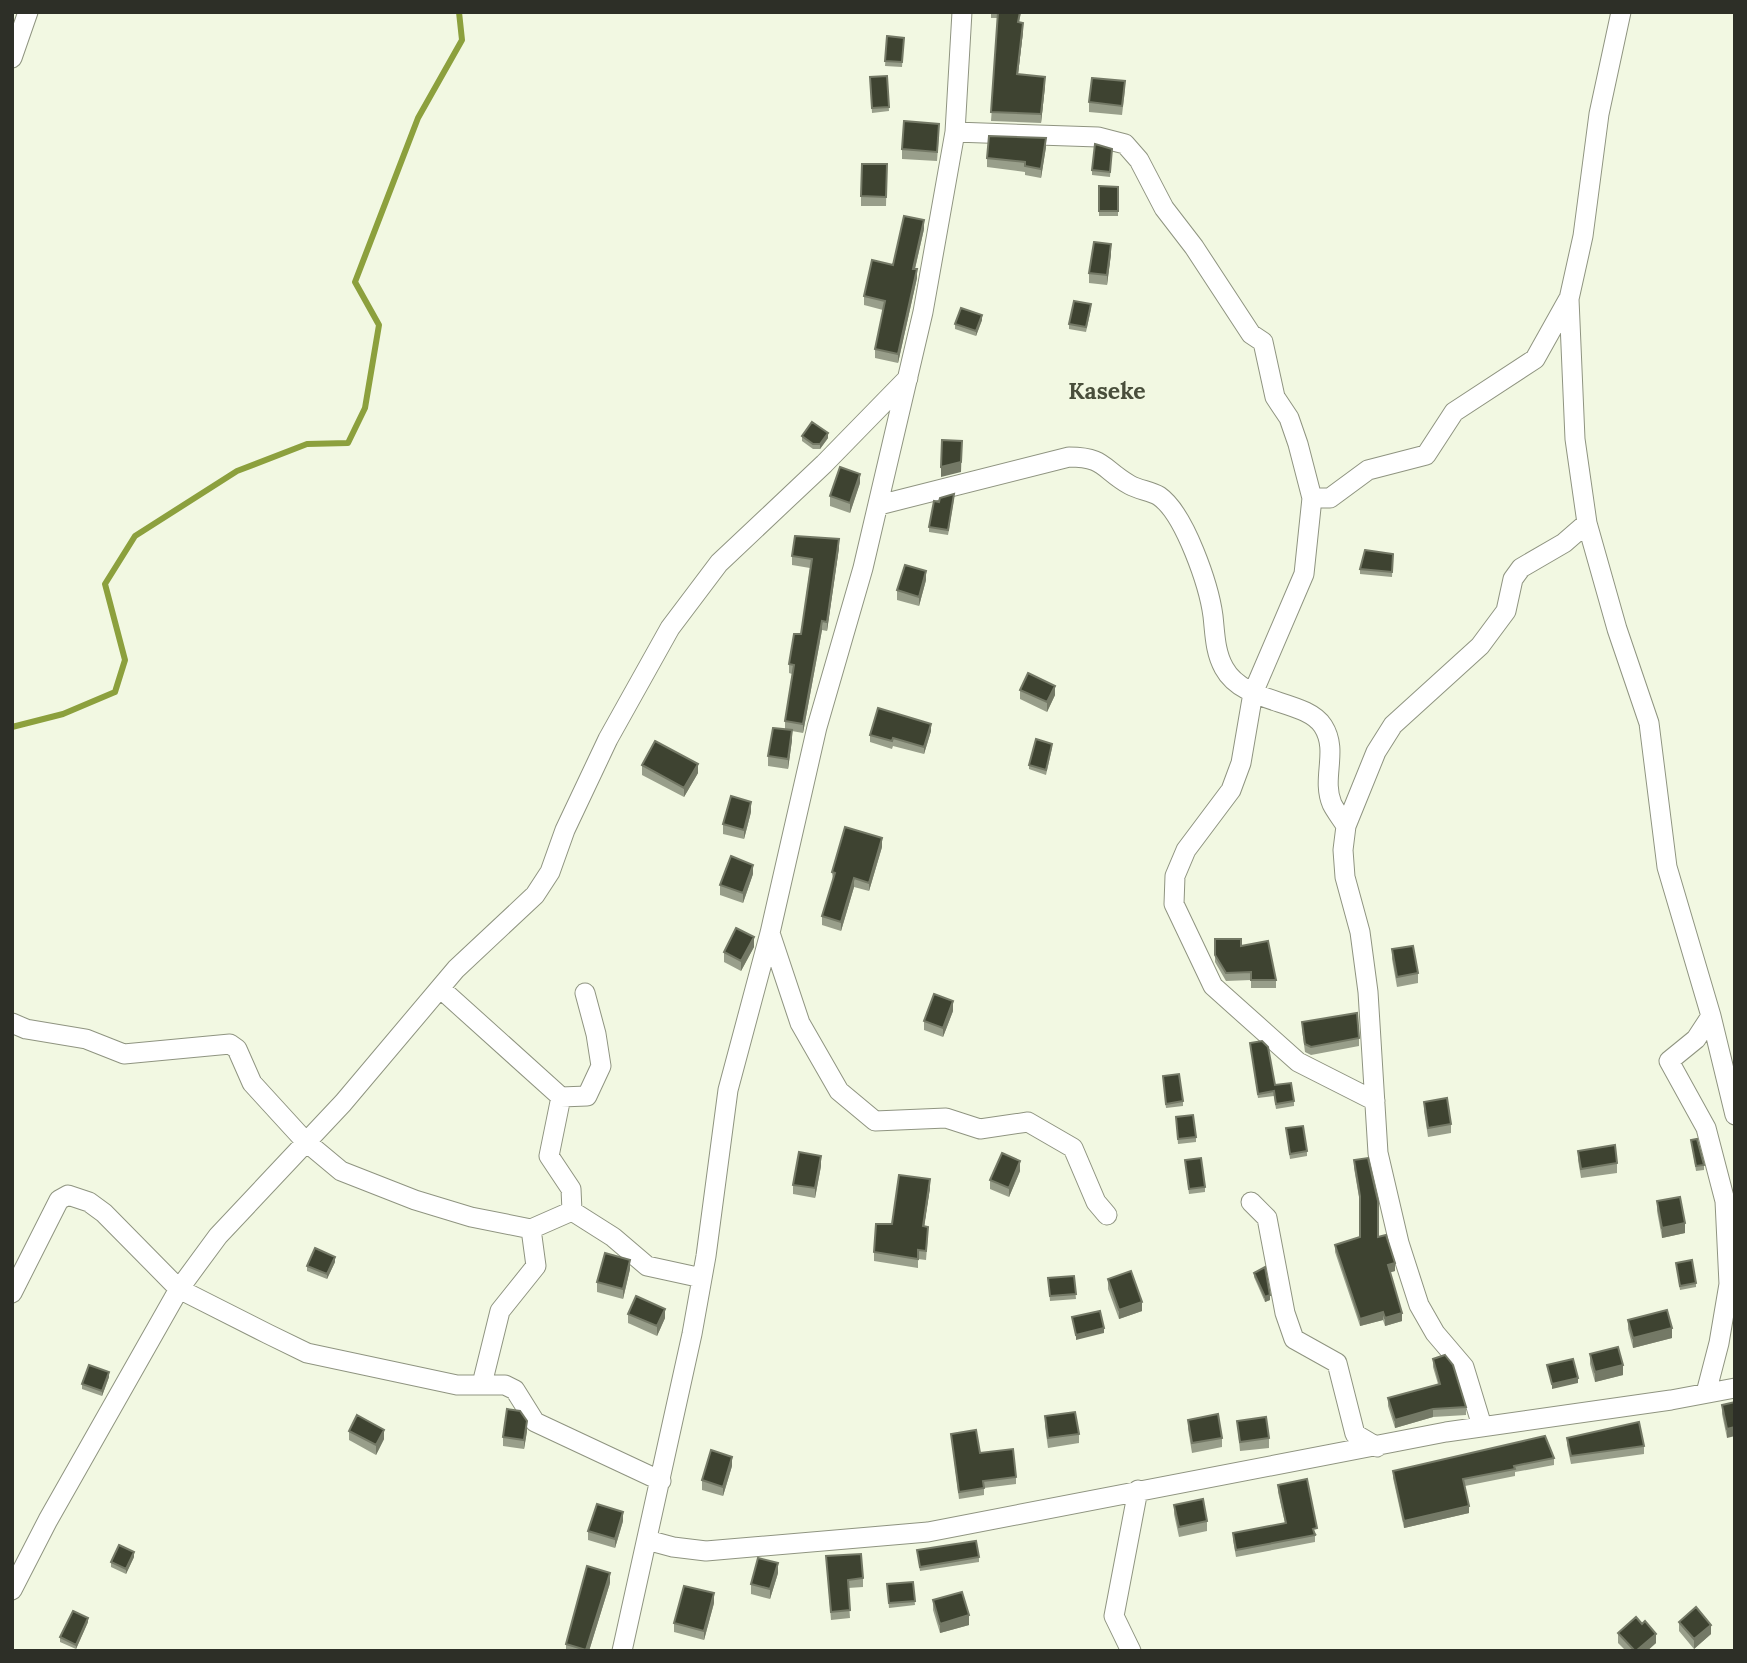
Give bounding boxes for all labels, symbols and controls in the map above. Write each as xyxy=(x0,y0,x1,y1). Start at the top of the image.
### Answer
district label: Kaseke xyxy=(1068,376,1146,405)

